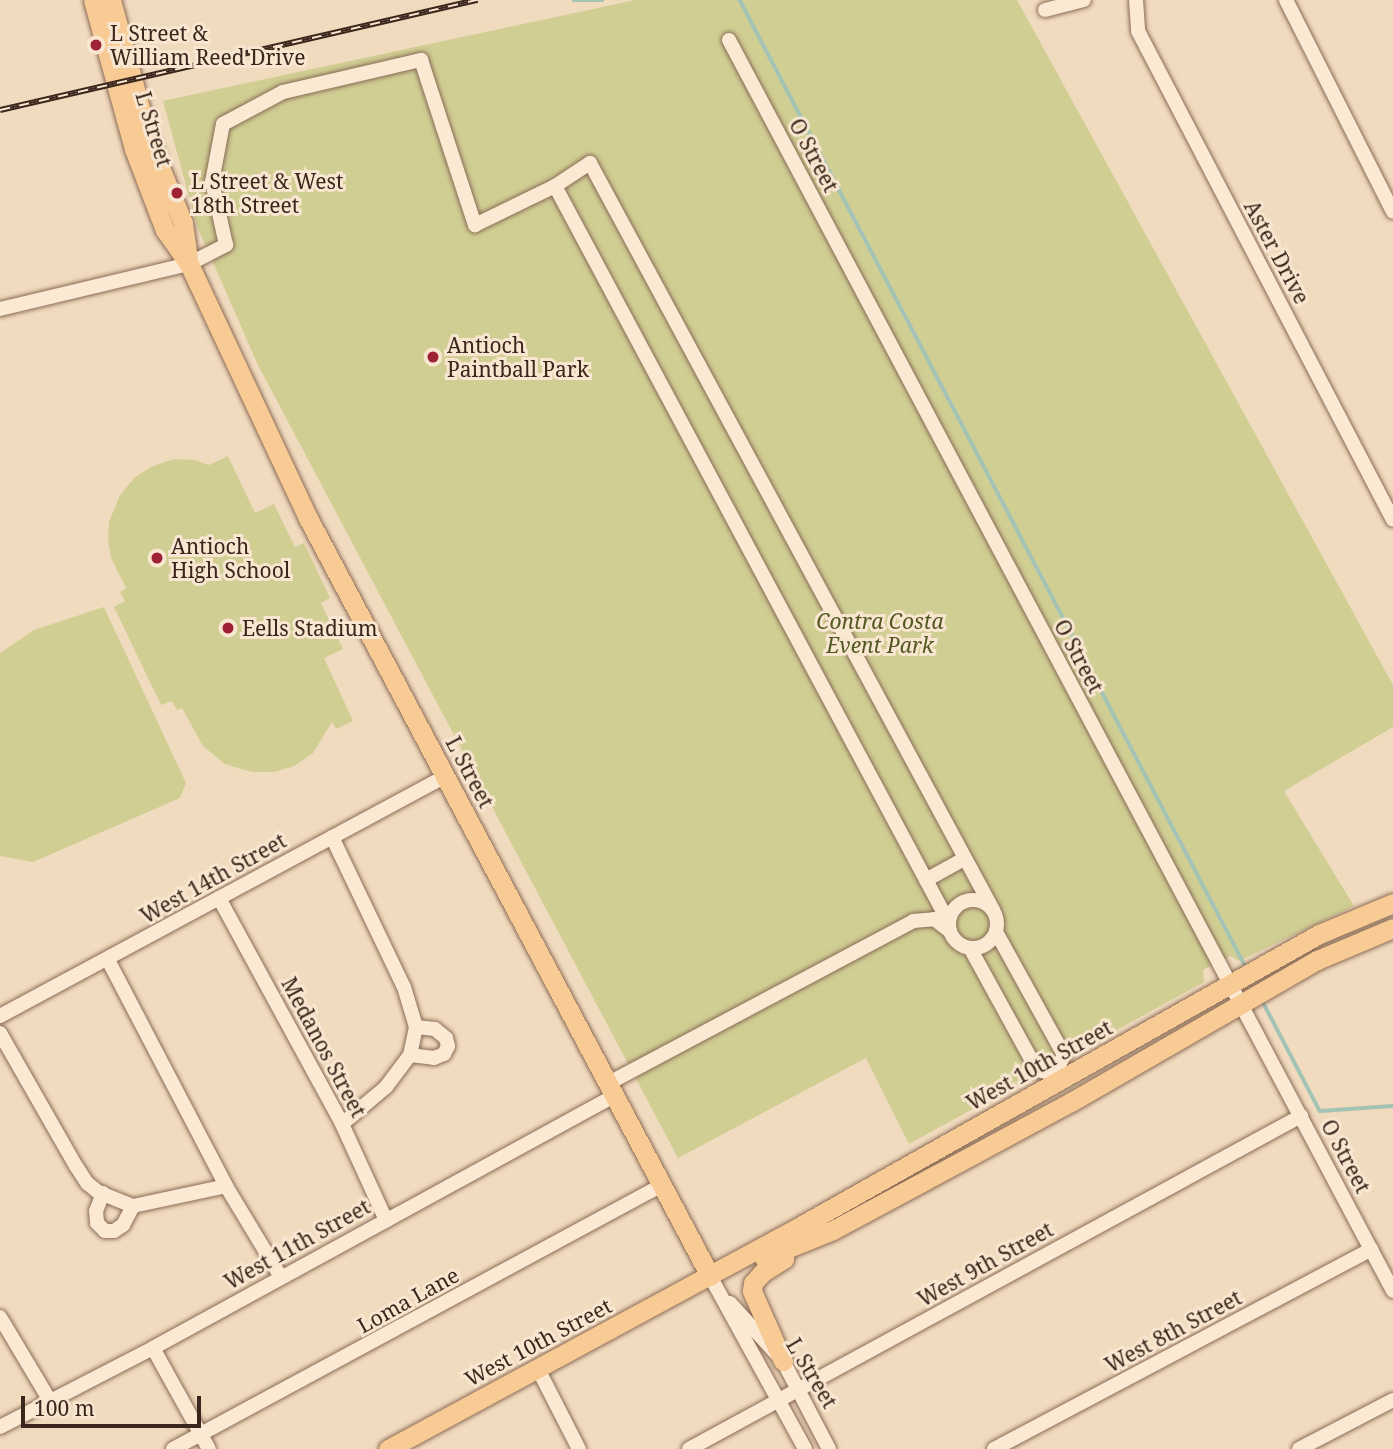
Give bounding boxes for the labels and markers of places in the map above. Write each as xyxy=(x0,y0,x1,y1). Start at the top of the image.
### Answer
place label: L Street & William Reed Drive xyxy=(110,20,305,70)
marker: L Street & William Reed Drive xyxy=(88,37,104,53)
place label: L Street & West 18th Street xyxy=(191,168,343,218)
marker: L Street & West 18th Street xyxy=(169,185,185,201)
place label: Antioch Paintball Park xyxy=(447,332,589,382)
marker: Antioch Paintball Park xyxy=(425,349,441,365)
place label: Antioch High School xyxy=(171,533,290,583)
marker: Antioch High School xyxy=(149,550,165,566)
place label: Eells Stadium xyxy=(242,615,378,641)
marker: Eells Stadium xyxy=(220,620,236,636)

